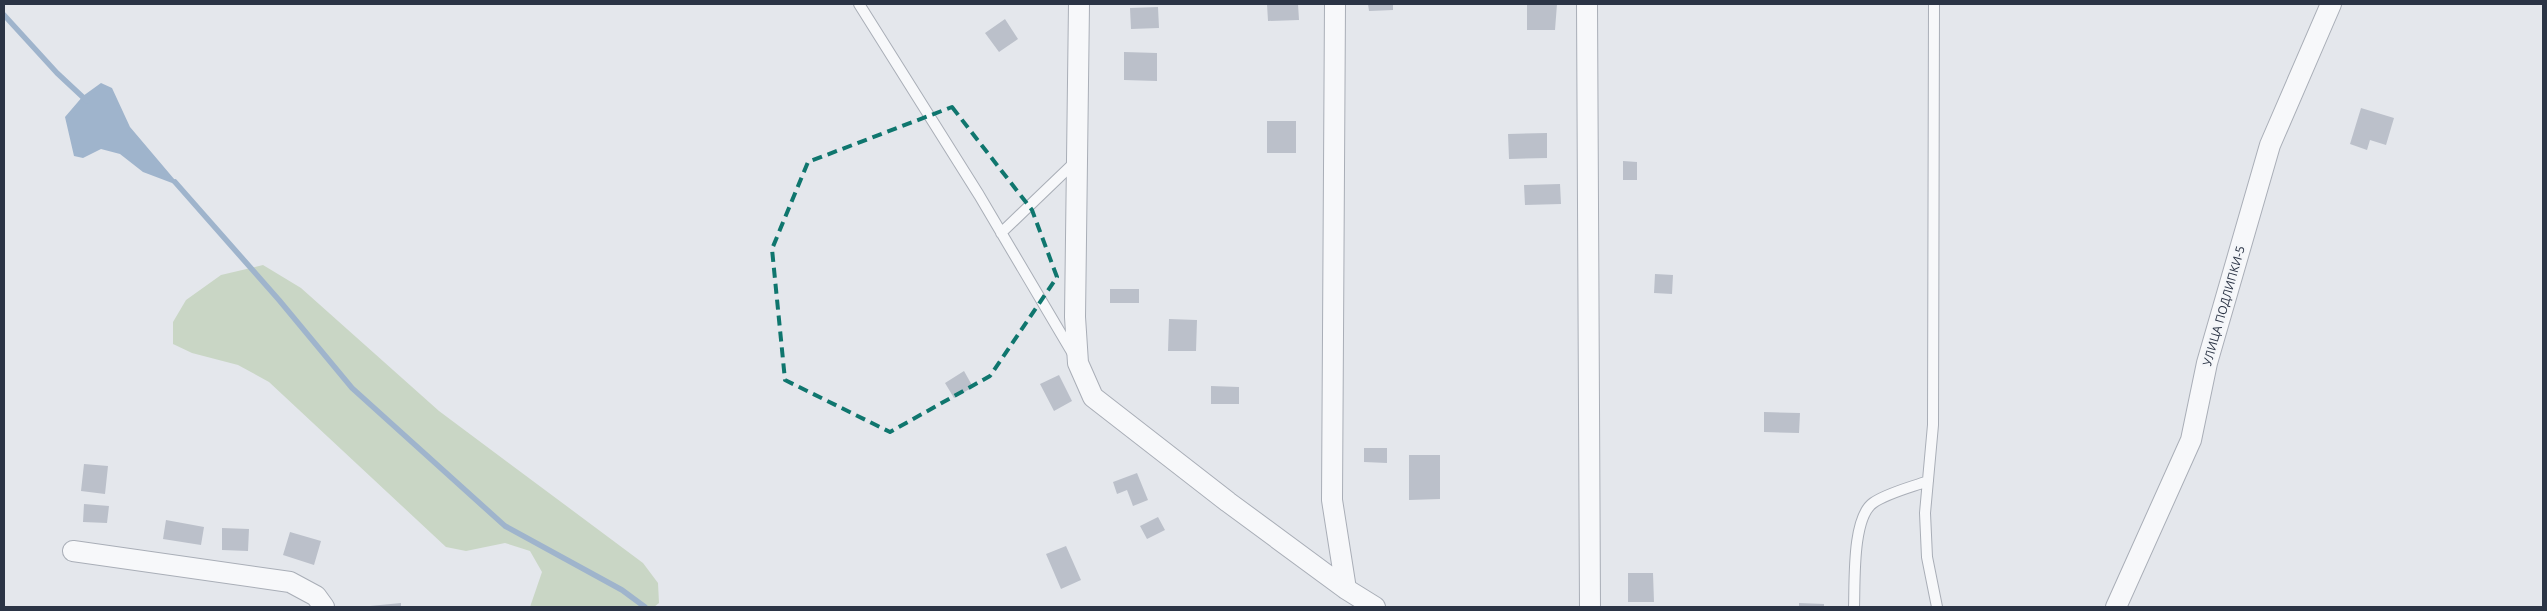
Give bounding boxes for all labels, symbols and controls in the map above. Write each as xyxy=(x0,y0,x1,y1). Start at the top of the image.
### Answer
street label: УЛИЦА ПОДЛИПКИ-5 xyxy=(2198,244,2249,368)

